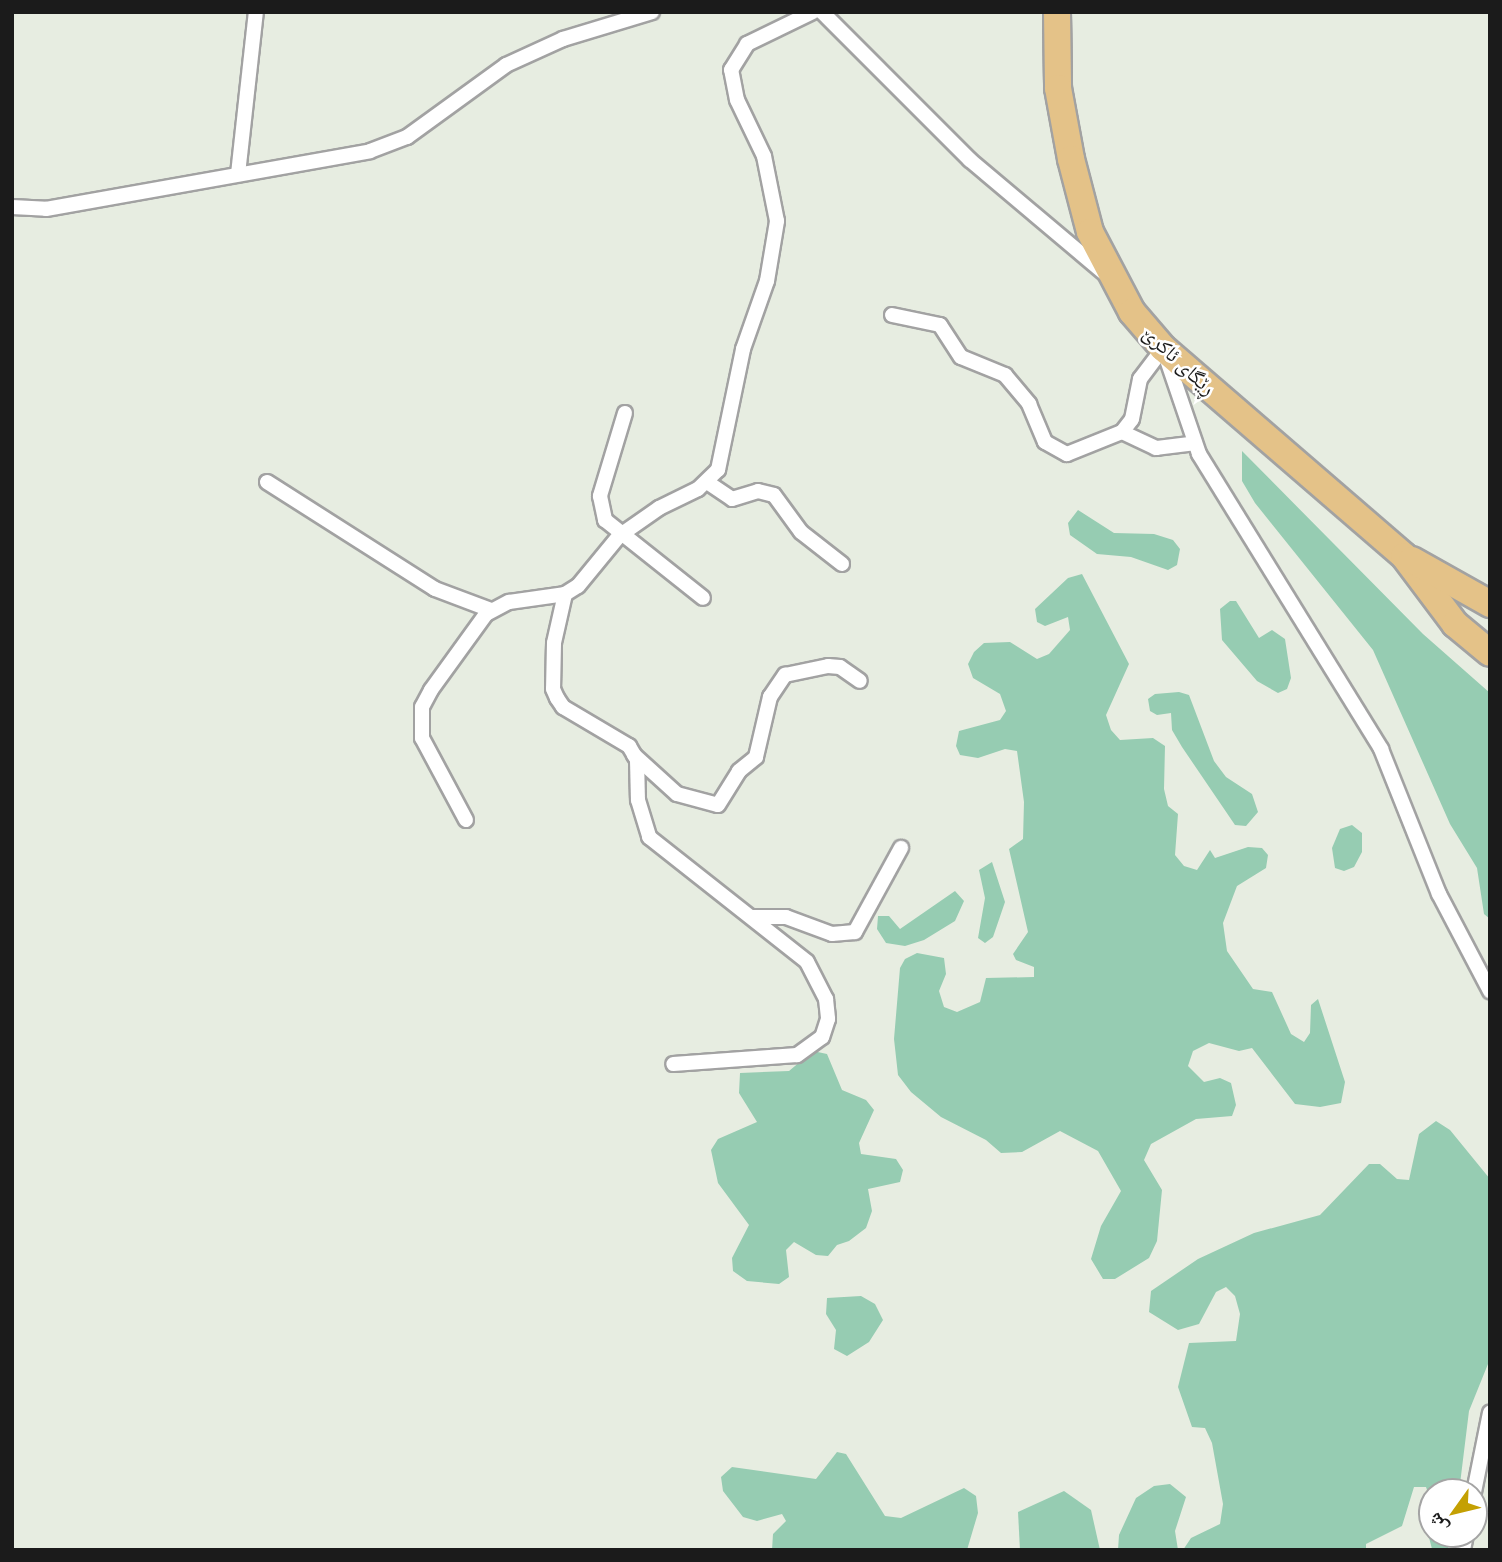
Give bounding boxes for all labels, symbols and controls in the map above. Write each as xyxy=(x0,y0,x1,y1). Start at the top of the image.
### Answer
street label: ڕێگای ئاکرێ xyxy=(1139,320,1221,400)
north arrow xyxy=(1418,1478,1488,1548)
text: ش xyxy=(1421,1508,1454,1539)

